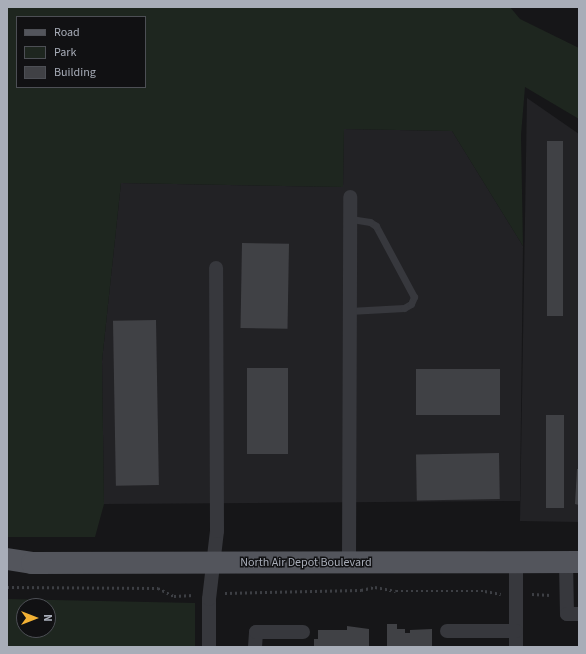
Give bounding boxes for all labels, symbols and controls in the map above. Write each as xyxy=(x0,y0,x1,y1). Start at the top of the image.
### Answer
legend xyxy=(16,16,146,88)
text: Road xyxy=(54,24,80,41)
text: Park xyxy=(54,44,76,61)
text: Building xyxy=(54,64,96,81)
street label: North Air Depot Boulevard xyxy=(240,556,372,570)
north arrow xyxy=(16,598,56,638)
text: N xyxy=(40,614,55,622)

